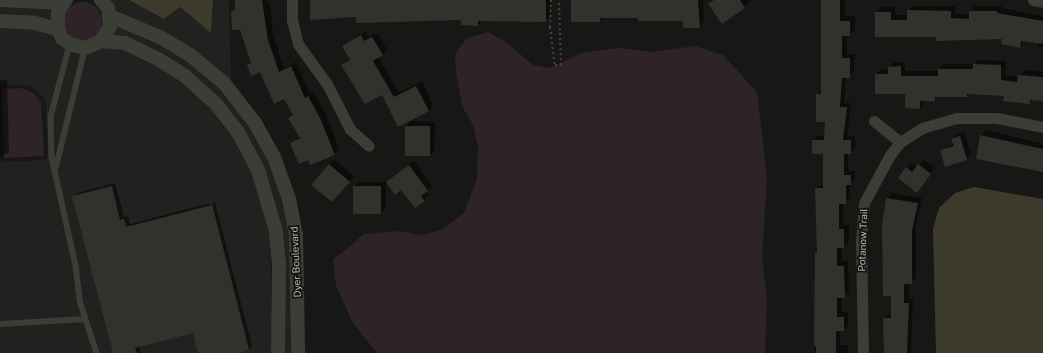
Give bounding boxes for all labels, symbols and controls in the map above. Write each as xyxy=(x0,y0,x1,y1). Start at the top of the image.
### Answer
street label: Potanow Trail xyxy=(856,208,870,272)
street label: Dyer Boulevard xyxy=(288,226,304,298)

